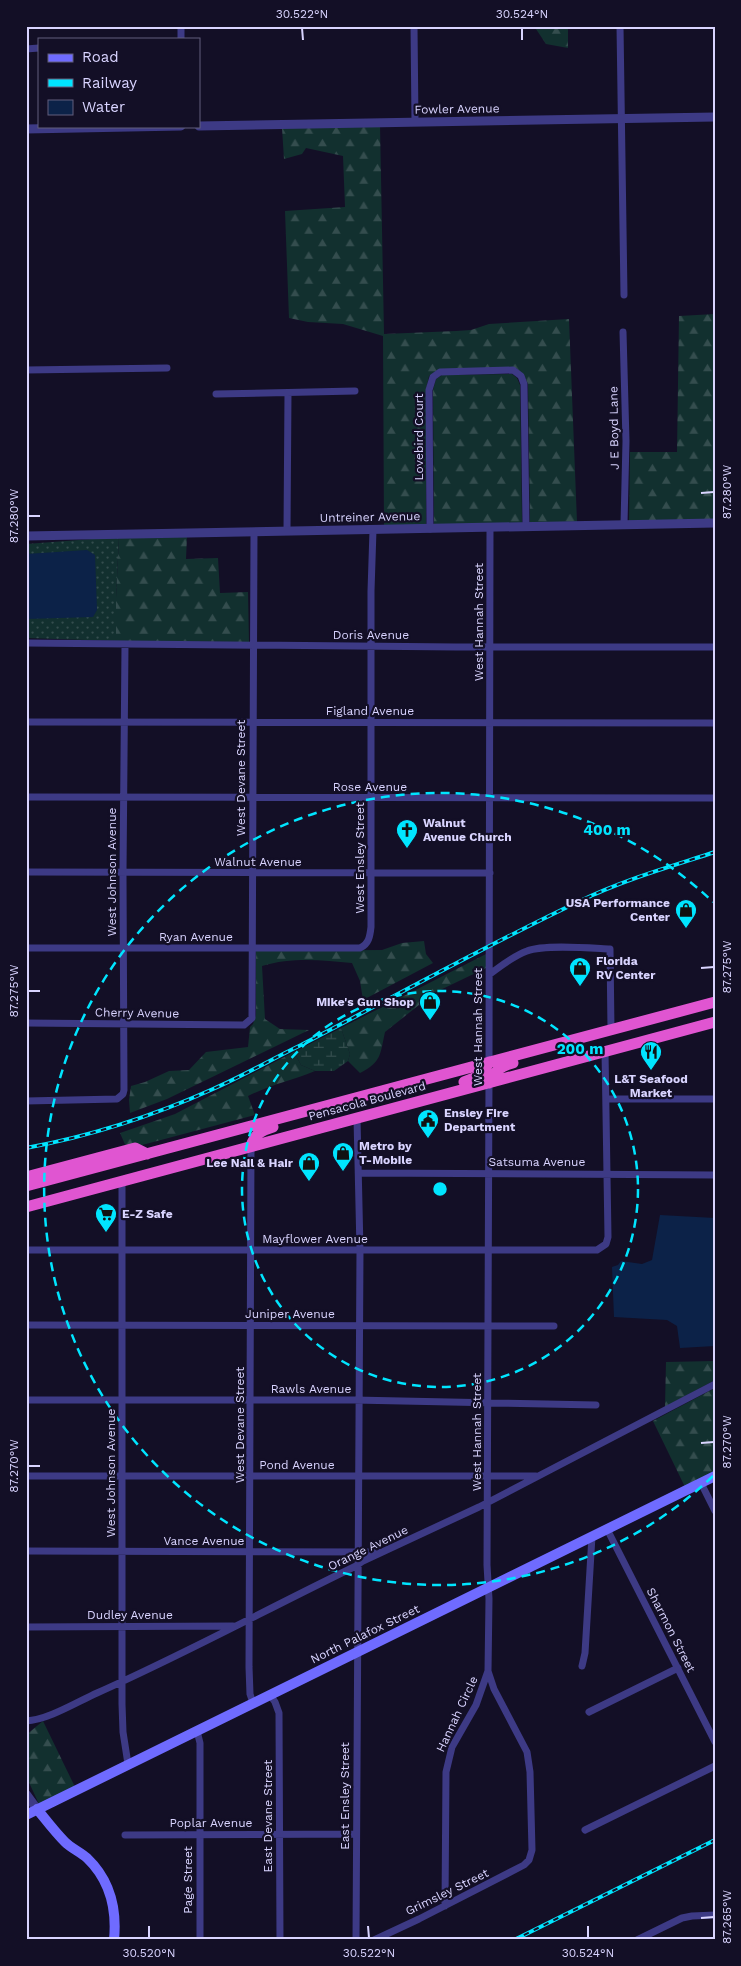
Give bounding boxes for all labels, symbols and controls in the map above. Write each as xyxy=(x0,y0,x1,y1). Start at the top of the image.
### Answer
text: 30.522°N xyxy=(276,7,328,21)
text: 30.524°N xyxy=(496,7,548,21)
legend xyxy=(38,38,200,128)
text: Road xyxy=(82,48,119,66)
text: Railway xyxy=(82,74,137,92)
text: Water xyxy=(82,98,125,116)
street label: Fowler Avenue xyxy=(414,101,500,117)
street label: J E Boyd Lane xyxy=(606,386,622,470)
street label: Lovebird Court xyxy=(412,394,426,480)
text: 87.280°W xyxy=(720,464,734,519)
text: 87.280°W xyxy=(7,488,21,543)
street label: Untreiner Avenue xyxy=(320,509,421,525)
street label: West Hannah Street xyxy=(472,563,486,681)
street label: Doris Avenue xyxy=(333,628,409,642)
street label: Figland Avenue xyxy=(326,704,414,718)
street label: West Devane Street xyxy=(234,720,248,836)
street label: Rose Avenue xyxy=(333,780,407,794)
street label: West Ensley Street xyxy=(353,802,367,914)
street label: West Johnson Avenue xyxy=(105,807,119,936)
place label: Walnut Avenue Church xyxy=(423,816,512,844)
church icon: Walnut Avenue Church xyxy=(395,818,419,849)
text: 400 m xyxy=(583,821,631,839)
street label: Walnut Avenue xyxy=(214,855,302,869)
place label: USA Performance Center xyxy=(566,896,671,924)
shop icon: USA Performance Center xyxy=(674,898,698,929)
street label: Ryan Avenue xyxy=(159,930,233,944)
text: 87.275°W xyxy=(720,940,734,994)
place label: Florida RV Center xyxy=(596,954,656,982)
shop icon: Florida RV Center xyxy=(568,956,592,987)
text: 87.275°W xyxy=(7,964,21,1018)
street label: West Hannah Street xyxy=(471,968,485,1086)
shop icon: Mike's Gun Shop xyxy=(418,990,442,1021)
place label: Mike's Gun Shop xyxy=(316,995,414,1009)
street label: Cherry Avenue xyxy=(95,1005,179,1021)
text: 200 m xyxy=(557,1040,603,1058)
restaurant icon: L&T Seafood Market xyxy=(639,1040,663,1071)
place label: L&T Seafood Market xyxy=(614,1072,688,1100)
street label: Pensacola Boulevard xyxy=(307,1079,427,1123)
place label: Ensley Fire Department xyxy=(444,1106,516,1134)
public building icon: Ensley Fire Department xyxy=(416,1108,440,1139)
place label: Metro by T-Mobile xyxy=(359,1139,412,1167)
shop icon: Metro by T-Mobile xyxy=(331,1141,355,1172)
shop icon: Lee Nail & Hair xyxy=(297,1151,321,1182)
street label: Satsuma Avenue xyxy=(489,1155,586,1169)
place label: Lee Nail & Hair xyxy=(206,1156,294,1170)
centre of rings xyxy=(431,1180,449,1198)
supermarket icon: E-Z Safe xyxy=(94,1202,118,1233)
place label: E-Z Safe xyxy=(122,1207,173,1221)
street label: Mayflower Avenue xyxy=(262,1232,368,1246)
street label: Juniper Avenue xyxy=(245,1307,335,1321)
street label: West Devane Street xyxy=(233,1367,247,1483)
street label: West Hannah Street xyxy=(470,1373,484,1491)
street label: Rawls Avenue xyxy=(271,1382,351,1396)
street label: West Johnson Avenue xyxy=(104,1408,118,1537)
text: 87.270°W xyxy=(720,1415,734,1469)
text: 87.270°W xyxy=(7,1439,21,1493)
street label: Pond Avenue xyxy=(259,1458,335,1472)
street label: Orange Avenue xyxy=(326,1523,410,1573)
street label: Vance Avenue xyxy=(164,1534,245,1548)
street label: Sharmon Street xyxy=(644,1585,698,1675)
street label: North Palafox Street xyxy=(308,1602,422,1666)
street label: Dudley Avenue xyxy=(87,1608,173,1622)
street label: Hannah Circle xyxy=(433,1674,481,1754)
street label: East Ensley Street xyxy=(338,1742,352,1850)
street label: East Devane Street xyxy=(261,1760,275,1872)
street label: Poplar Avenue xyxy=(169,1816,253,1830)
street label: Page Street xyxy=(181,1846,195,1914)
street label: Grimsley Street xyxy=(403,1866,491,1918)
text: 87.265°W xyxy=(720,1890,734,1944)
text: 30.520°N xyxy=(122,1946,176,1960)
text: 30.522°N xyxy=(343,1946,395,1960)
text: 30.524°N xyxy=(562,1946,614,1960)

